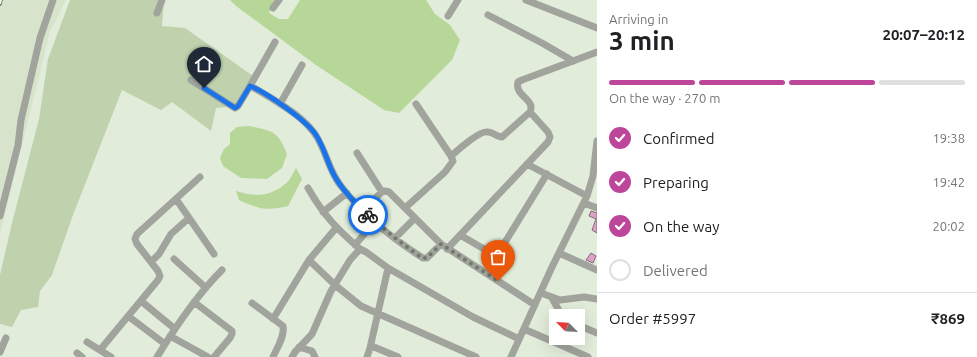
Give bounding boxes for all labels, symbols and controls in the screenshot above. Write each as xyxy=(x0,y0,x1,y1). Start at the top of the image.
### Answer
text: Arriving in xyxy=(609,12,668,26)
text: 3 min xyxy=(609,26,675,55)
text: 20:07–20:12 xyxy=(882,26,965,43)
pin xyxy=(187,47,221,88)
icon: home xyxy=(193,53,215,75)
text: On the way · 270 m xyxy=(609,91,721,105)
icon: check xyxy=(609,127,631,149)
text: Confirmed xyxy=(643,130,715,147)
text: 19:38 xyxy=(932,131,965,145)
icon: check xyxy=(609,171,631,193)
text: Preparing xyxy=(643,174,709,191)
text: 19:42 xyxy=(932,175,965,189)
courier xyxy=(348,195,388,235)
icon: bike xyxy=(357,204,379,226)
icon: check xyxy=(609,215,631,237)
text: On the way xyxy=(643,218,719,235)
text: 20:02 xyxy=(932,219,965,233)
pin xyxy=(481,240,515,281)
icon: bag xyxy=(487,246,509,268)
text: Delivered xyxy=(643,262,708,279)
north arrow xyxy=(549,309,585,345)
map controls xyxy=(549,309,585,345)
text: Order #5997 xyxy=(609,310,696,327)
text: ₹869 xyxy=(931,310,965,327)

